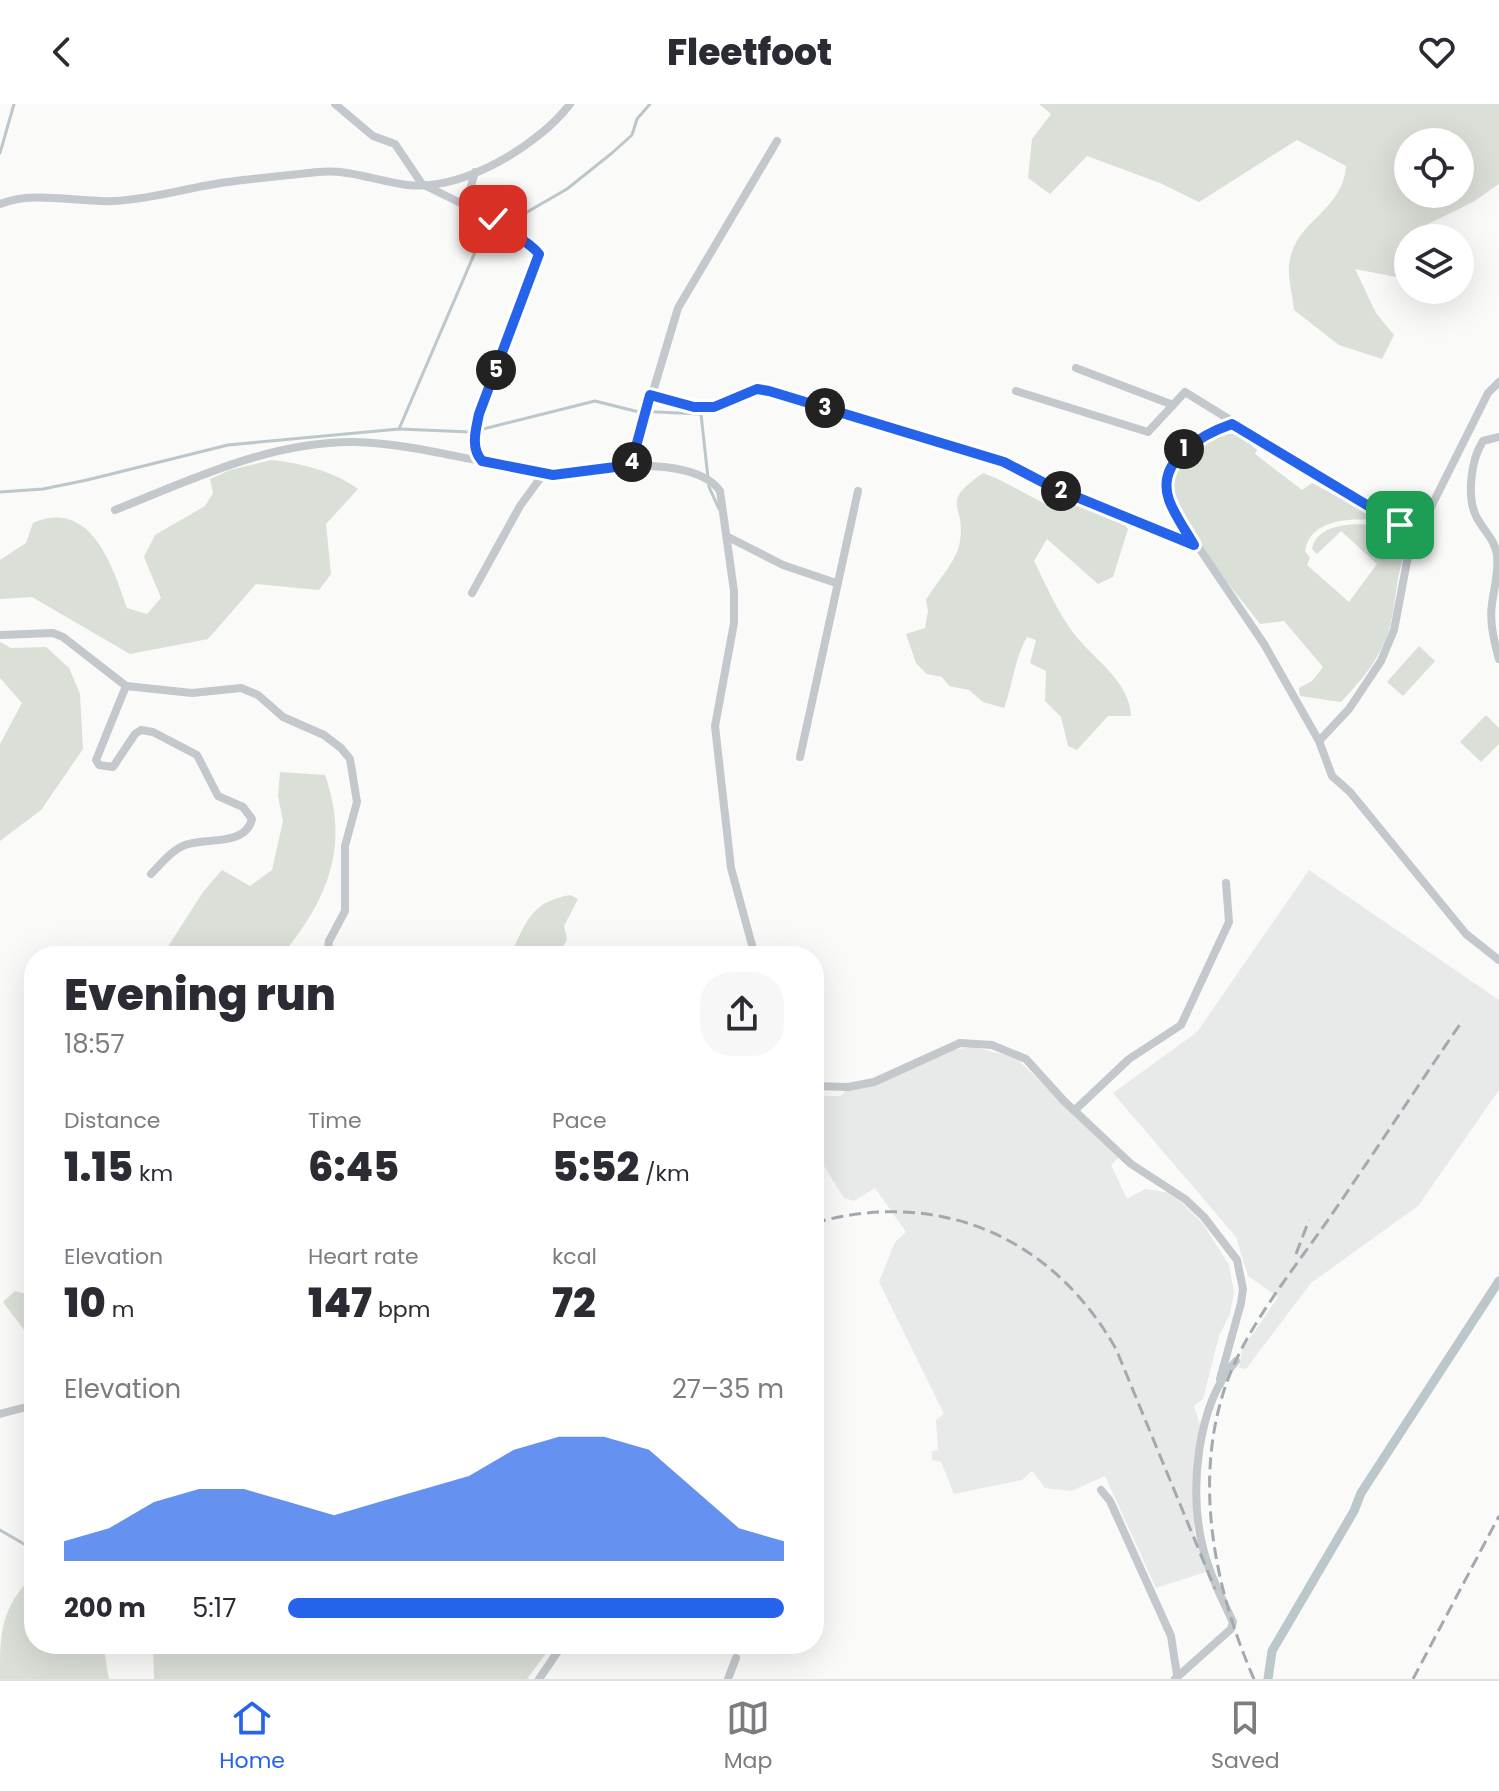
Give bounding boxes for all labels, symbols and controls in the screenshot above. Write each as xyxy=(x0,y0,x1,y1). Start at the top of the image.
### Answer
text: Fleetfoot xyxy=(667,27,832,78)
icon: back xyxy=(40,30,84,74)
icon: heart xyxy=(1415,30,1459,74)
map controls xyxy=(1394,128,1474,304)
button: locate xyxy=(1394,128,1474,208)
pin xyxy=(459,185,527,253)
icon: check xyxy=(471,197,515,241)
button: layers xyxy=(1394,224,1474,304)
pin: 5 xyxy=(476,350,516,390)
text: 5 xyxy=(489,354,503,385)
pin: 3 xyxy=(805,388,845,428)
text: 3 xyxy=(818,392,832,423)
pin: 1 xyxy=(1164,429,1204,469)
text: 1 xyxy=(1180,433,1188,464)
pin: 4 xyxy=(612,442,652,482)
text: 4 xyxy=(625,446,639,477)
pin: 2 xyxy=(1041,471,1081,511)
text: 2 xyxy=(1055,475,1067,506)
pin xyxy=(1366,491,1434,559)
icon: arrive xyxy=(1378,503,1422,547)
text: Evening run xyxy=(64,964,336,1025)
button: share xyxy=(700,972,784,1056)
text: 18:57 xyxy=(64,1026,125,1062)
text: Distance xyxy=(64,1105,160,1136)
text: Time xyxy=(308,1105,362,1136)
text: Pace xyxy=(552,1105,607,1136)
text: 1.15 xyxy=(64,1139,133,1195)
text: 6:45 xyxy=(308,1139,399,1195)
text: 5:52 xyxy=(552,1139,639,1195)
text: km xyxy=(133,1158,173,1189)
text: /km xyxy=(639,1158,690,1189)
text: Elevation xyxy=(64,1241,163,1272)
text: Heart rate xyxy=(308,1241,419,1272)
text: kcal xyxy=(552,1241,597,1272)
text: 10 xyxy=(64,1275,106,1331)
text: 147 xyxy=(308,1275,372,1331)
text: 72 xyxy=(552,1275,596,1331)
text: m xyxy=(106,1294,134,1325)
text: bpm xyxy=(372,1294,430,1325)
text: Elevation xyxy=(64,1371,181,1407)
text: 27–35 m xyxy=(672,1371,784,1407)
text: 200 m xyxy=(64,1590,146,1626)
text: 5:17 xyxy=(192,1590,236,1626)
tab: Home xyxy=(219,1696,285,1777)
tab: Map xyxy=(724,1696,772,1777)
tab: Saved xyxy=(1211,1696,1280,1777)

